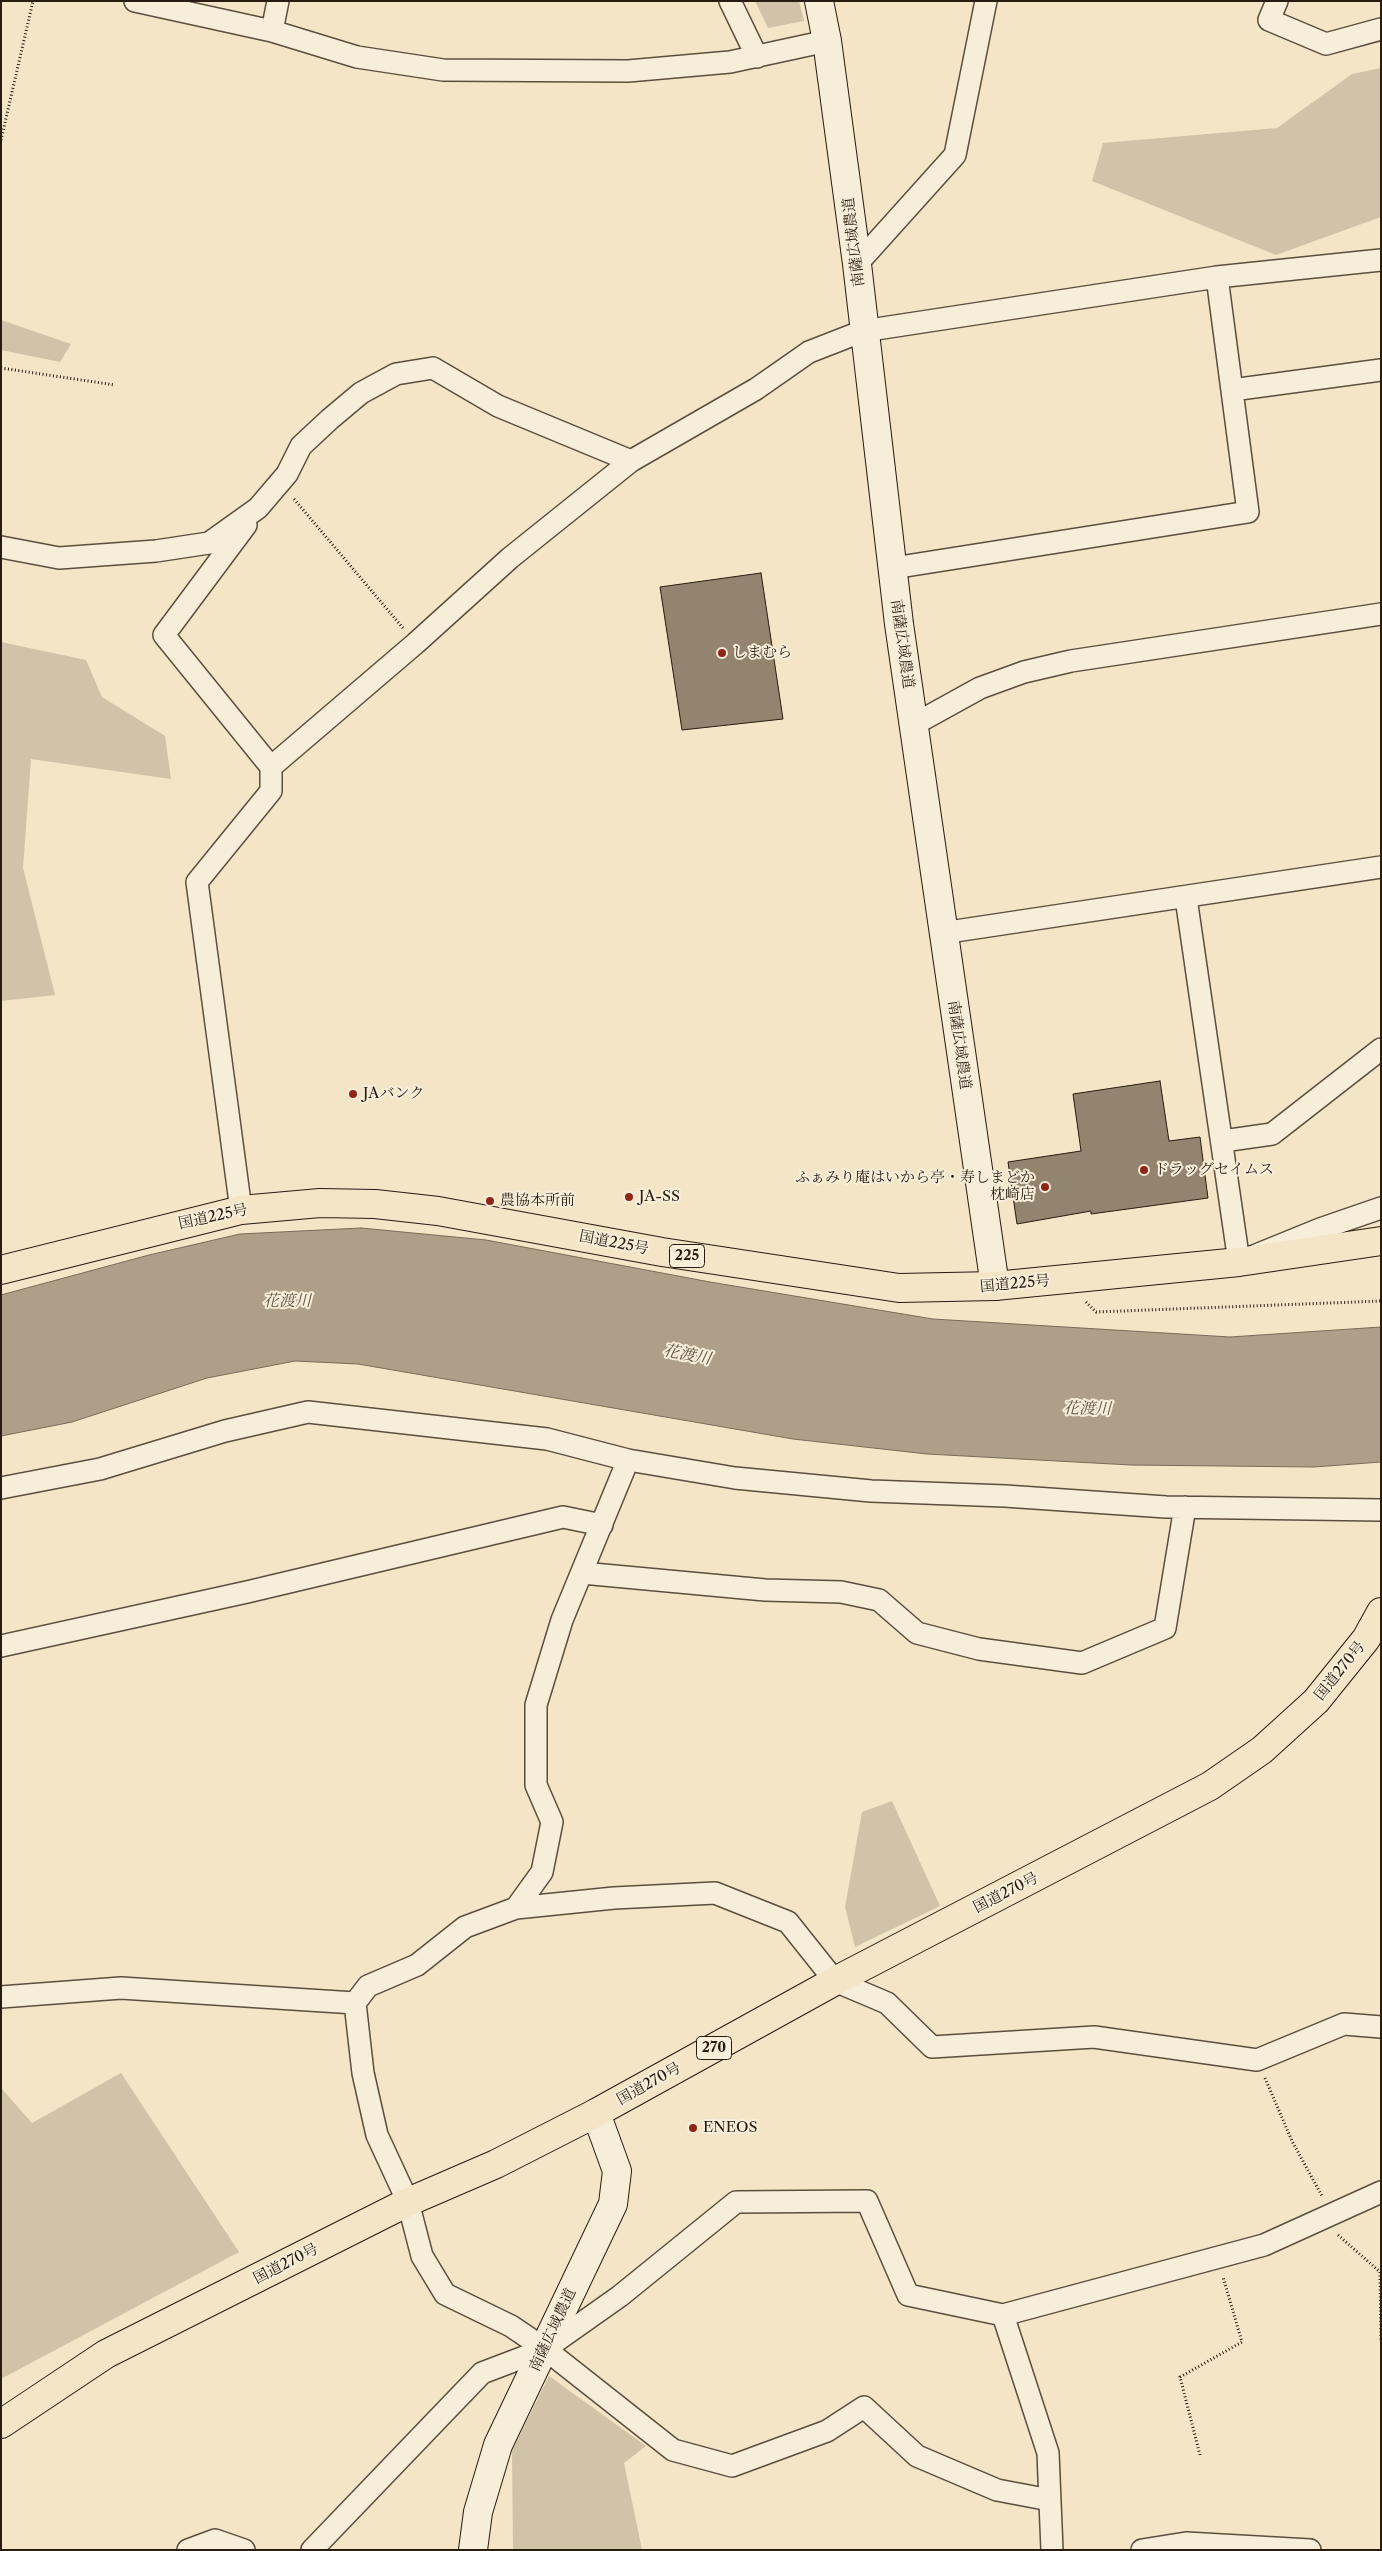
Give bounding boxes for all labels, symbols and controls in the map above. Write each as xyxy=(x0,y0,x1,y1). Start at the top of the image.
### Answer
street label: 南薩広域農道 xyxy=(840,196,868,288)
street label: 南薩広域農道 xyxy=(887,598,917,690)
place label: しまむら xyxy=(732,644,792,662)
marker: しまむら xyxy=(716,647,728,659)
street label: 南薩広域農道 xyxy=(944,999,974,1091)
place label: JAバンク xyxy=(363,1085,424,1103)
marker: JAバンク xyxy=(347,1088,359,1100)
place label: ドラッグセイムス xyxy=(1154,1161,1274,1179)
marker: ドラッグセイムス xyxy=(1138,1164,1150,1176)
place label: ふぁみり庵はいから亭・寿しまどか 枕崎店 xyxy=(795,1169,1035,1204)
marker: ふぁみり庵はいから亭・寿しまどか 枕崎店 xyxy=(1039,1181,1051,1193)
place label: JA-SS xyxy=(639,1188,680,1206)
marker: JA-SS xyxy=(623,1191,635,1203)
place label: 農協本所前 xyxy=(500,1192,575,1210)
marker: 農協本所前 xyxy=(484,1195,496,1207)
street label: 国道225号 xyxy=(177,1201,249,1233)
street label: 国道225号 xyxy=(578,1227,650,1259)
road number: 225 xyxy=(670,1244,704,1268)
street label: 国道225号 xyxy=(979,1272,1051,1296)
water label: 花渡川 xyxy=(263,1291,311,1311)
water label: 花渡川 xyxy=(662,1341,712,1369)
water label: 花渡川 xyxy=(1063,1399,1111,1419)
street label: 国道270号 xyxy=(1311,1638,1369,1704)
street label: 国道270号 xyxy=(970,1869,1042,1917)
road number: 270 xyxy=(696,2036,732,2060)
street label: 国道270号 xyxy=(614,2059,684,2109)
place label: ENEOS xyxy=(703,2119,758,2137)
marker: ENEOS xyxy=(687,2122,699,2134)
street label: 国道270号 xyxy=(250,2240,322,2288)
street label: 南薩広域農道 xyxy=(526,2285,580,2375)

